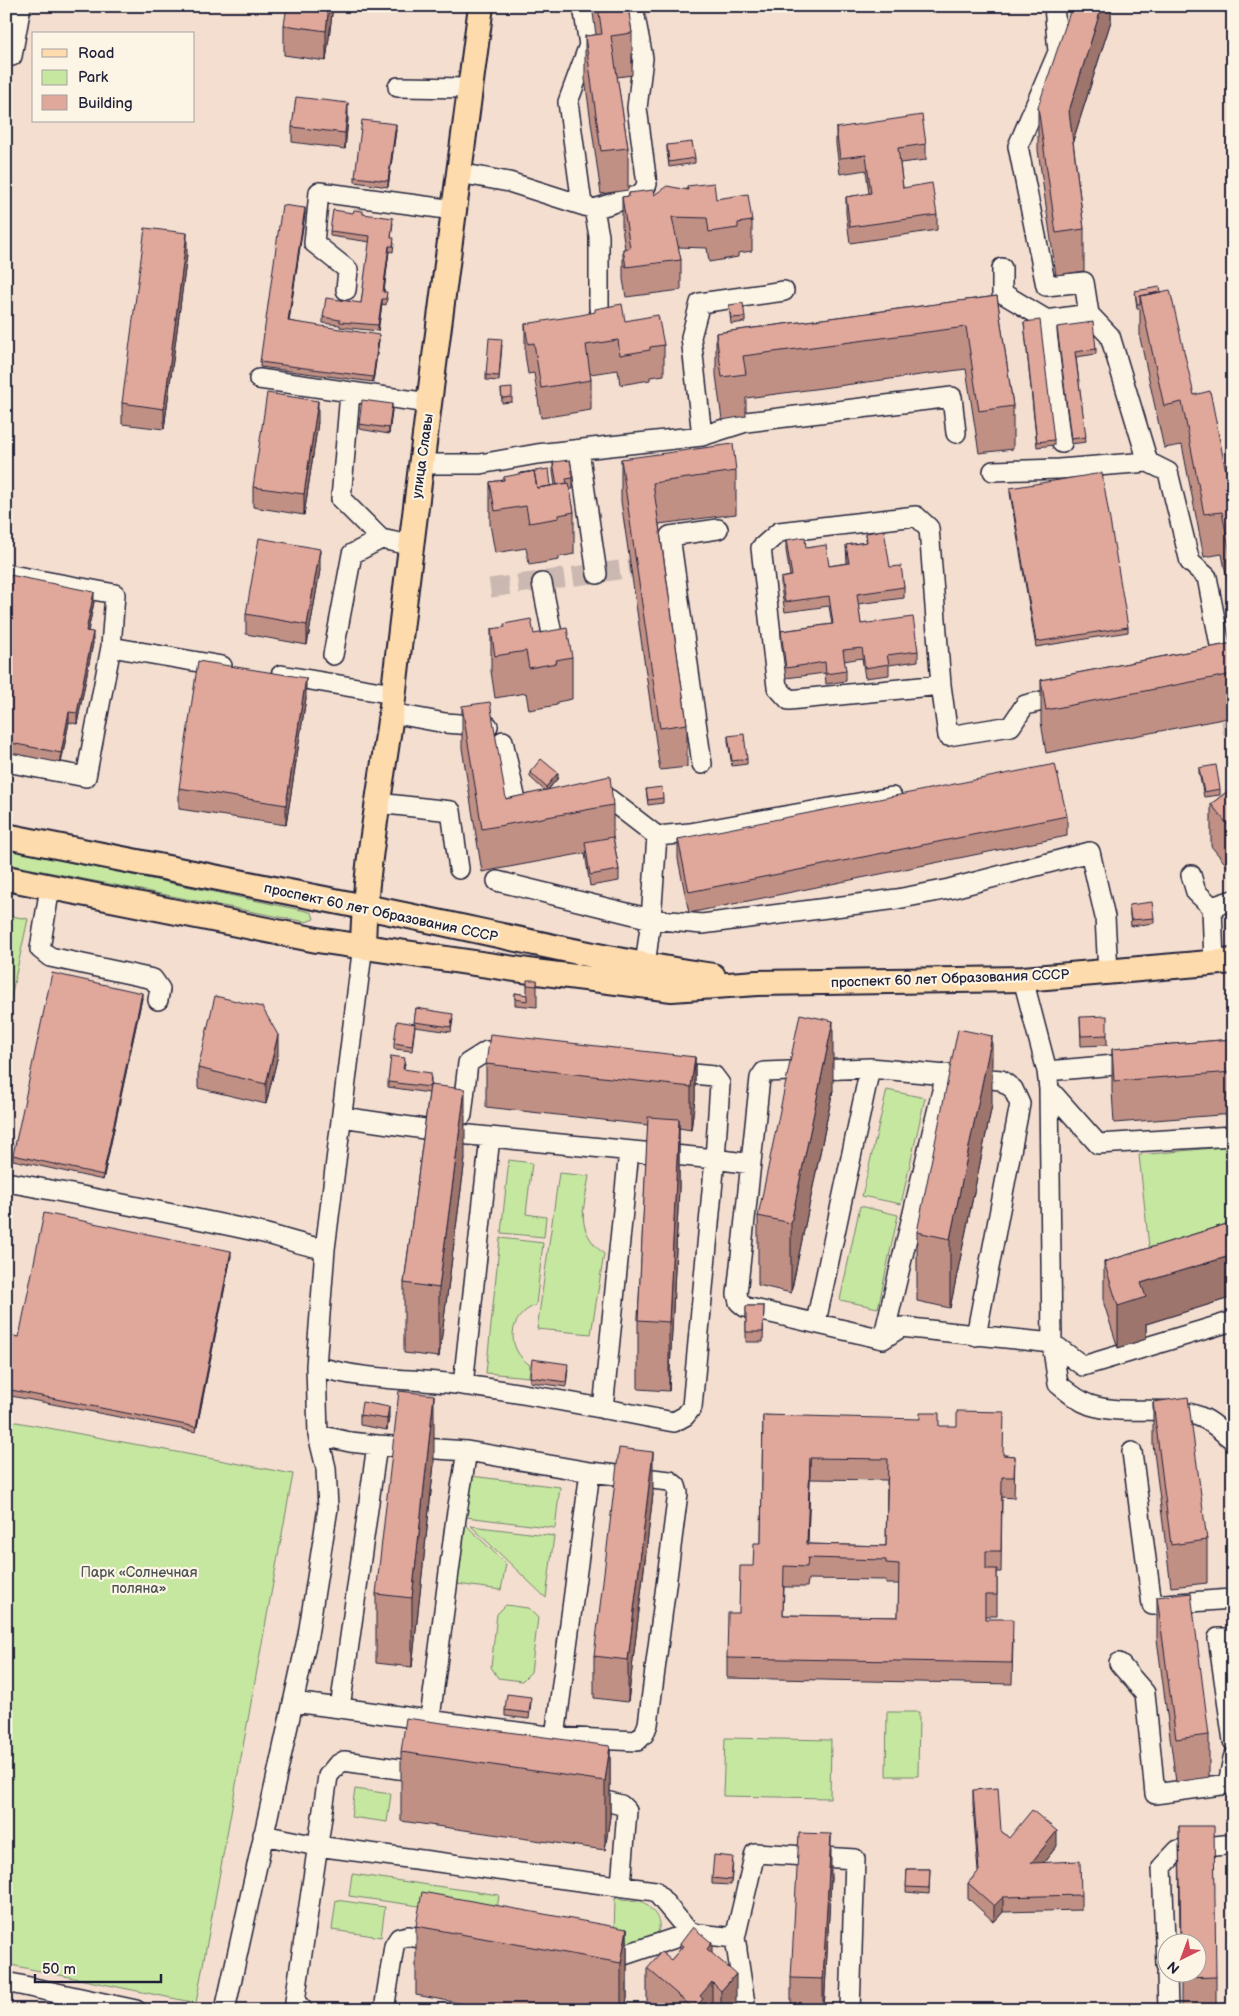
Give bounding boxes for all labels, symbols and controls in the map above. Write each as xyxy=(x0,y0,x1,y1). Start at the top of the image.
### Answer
legend xyxy=(32,32,195,122)
text: Road xyxy=(78,44,114,63)
text: Park xyxy=(78,68,109,87)
text: Building xyxy=(78,94,133,113)
street label: улица Славы xyxy=(408,412,437,500)
street label: проспект 60 лет Образования СССР xyxy=(262,879,499,946)
street label: проспект 60 лет Образования СССР xyxy=(831,966,1070,991)
park label: Парк «Солнечная поляна» xyxy=(81,1564,198,1597)
north arrow xyxy=(1156,1934,1206,1984)
scale bar xyxy=(35,1951,161,1983)
text: N xyxy=(1164,1957,1183,1977)
text: 50 m xyxy=(42,1960,76,1979)

